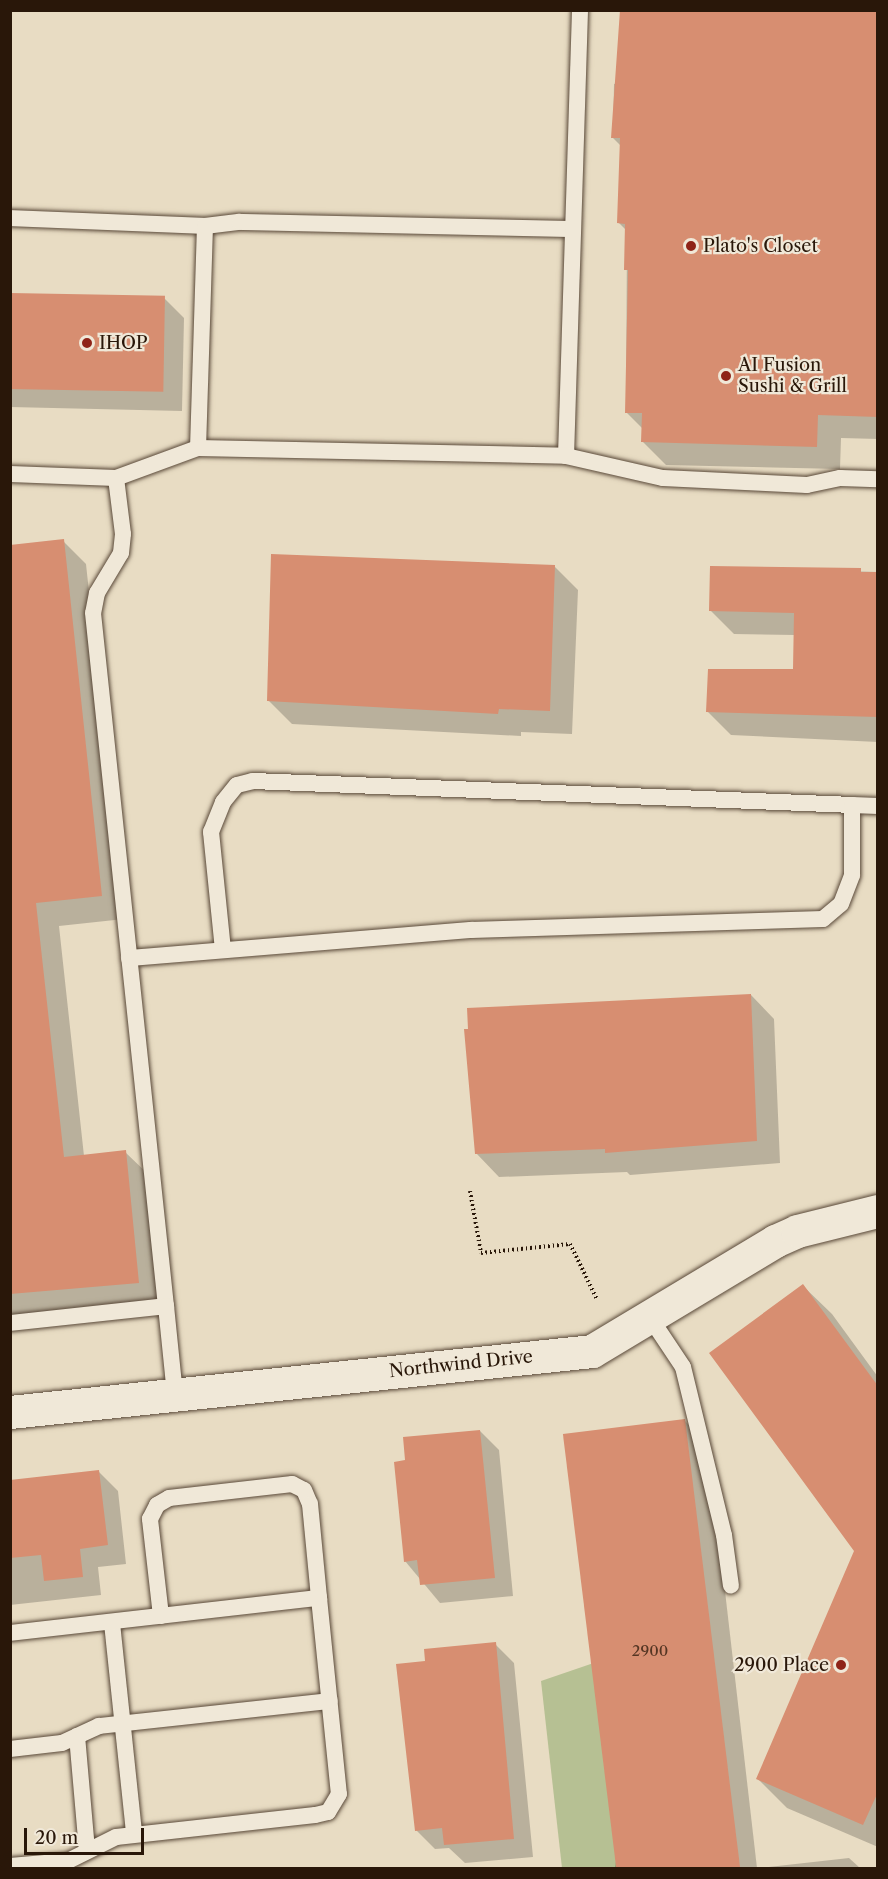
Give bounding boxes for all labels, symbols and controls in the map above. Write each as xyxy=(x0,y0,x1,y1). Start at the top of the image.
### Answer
place label: Plato's Closet xyxy=(703,235,818,257)
marker: Plato's Closet xyxy=(684,239,698,253)
place label: IHOP xyxy=(99,332,148,354)
marker: IHOP xyxy=(80,336,94,350)
place label: AI Fusion Sushi & Grill xyxy=(738,355,847,398)
marker: AI Fusion Sushi & Grill xyxy=(719,369,733,383)
street label: Northwind Drive xyxy=(388,1346,534,1382)
house number: 2900 xyxy=(632,1642,668,1660)
place label: 2900 Place xyxy=(734,1654,829,1676)
marker: 2900 Place xyxy=(834,1658,848,1672)
scale bar xyxy=(27,1816,147,1854)
text: 20 m xyxy=(35,1827,78,1849)

